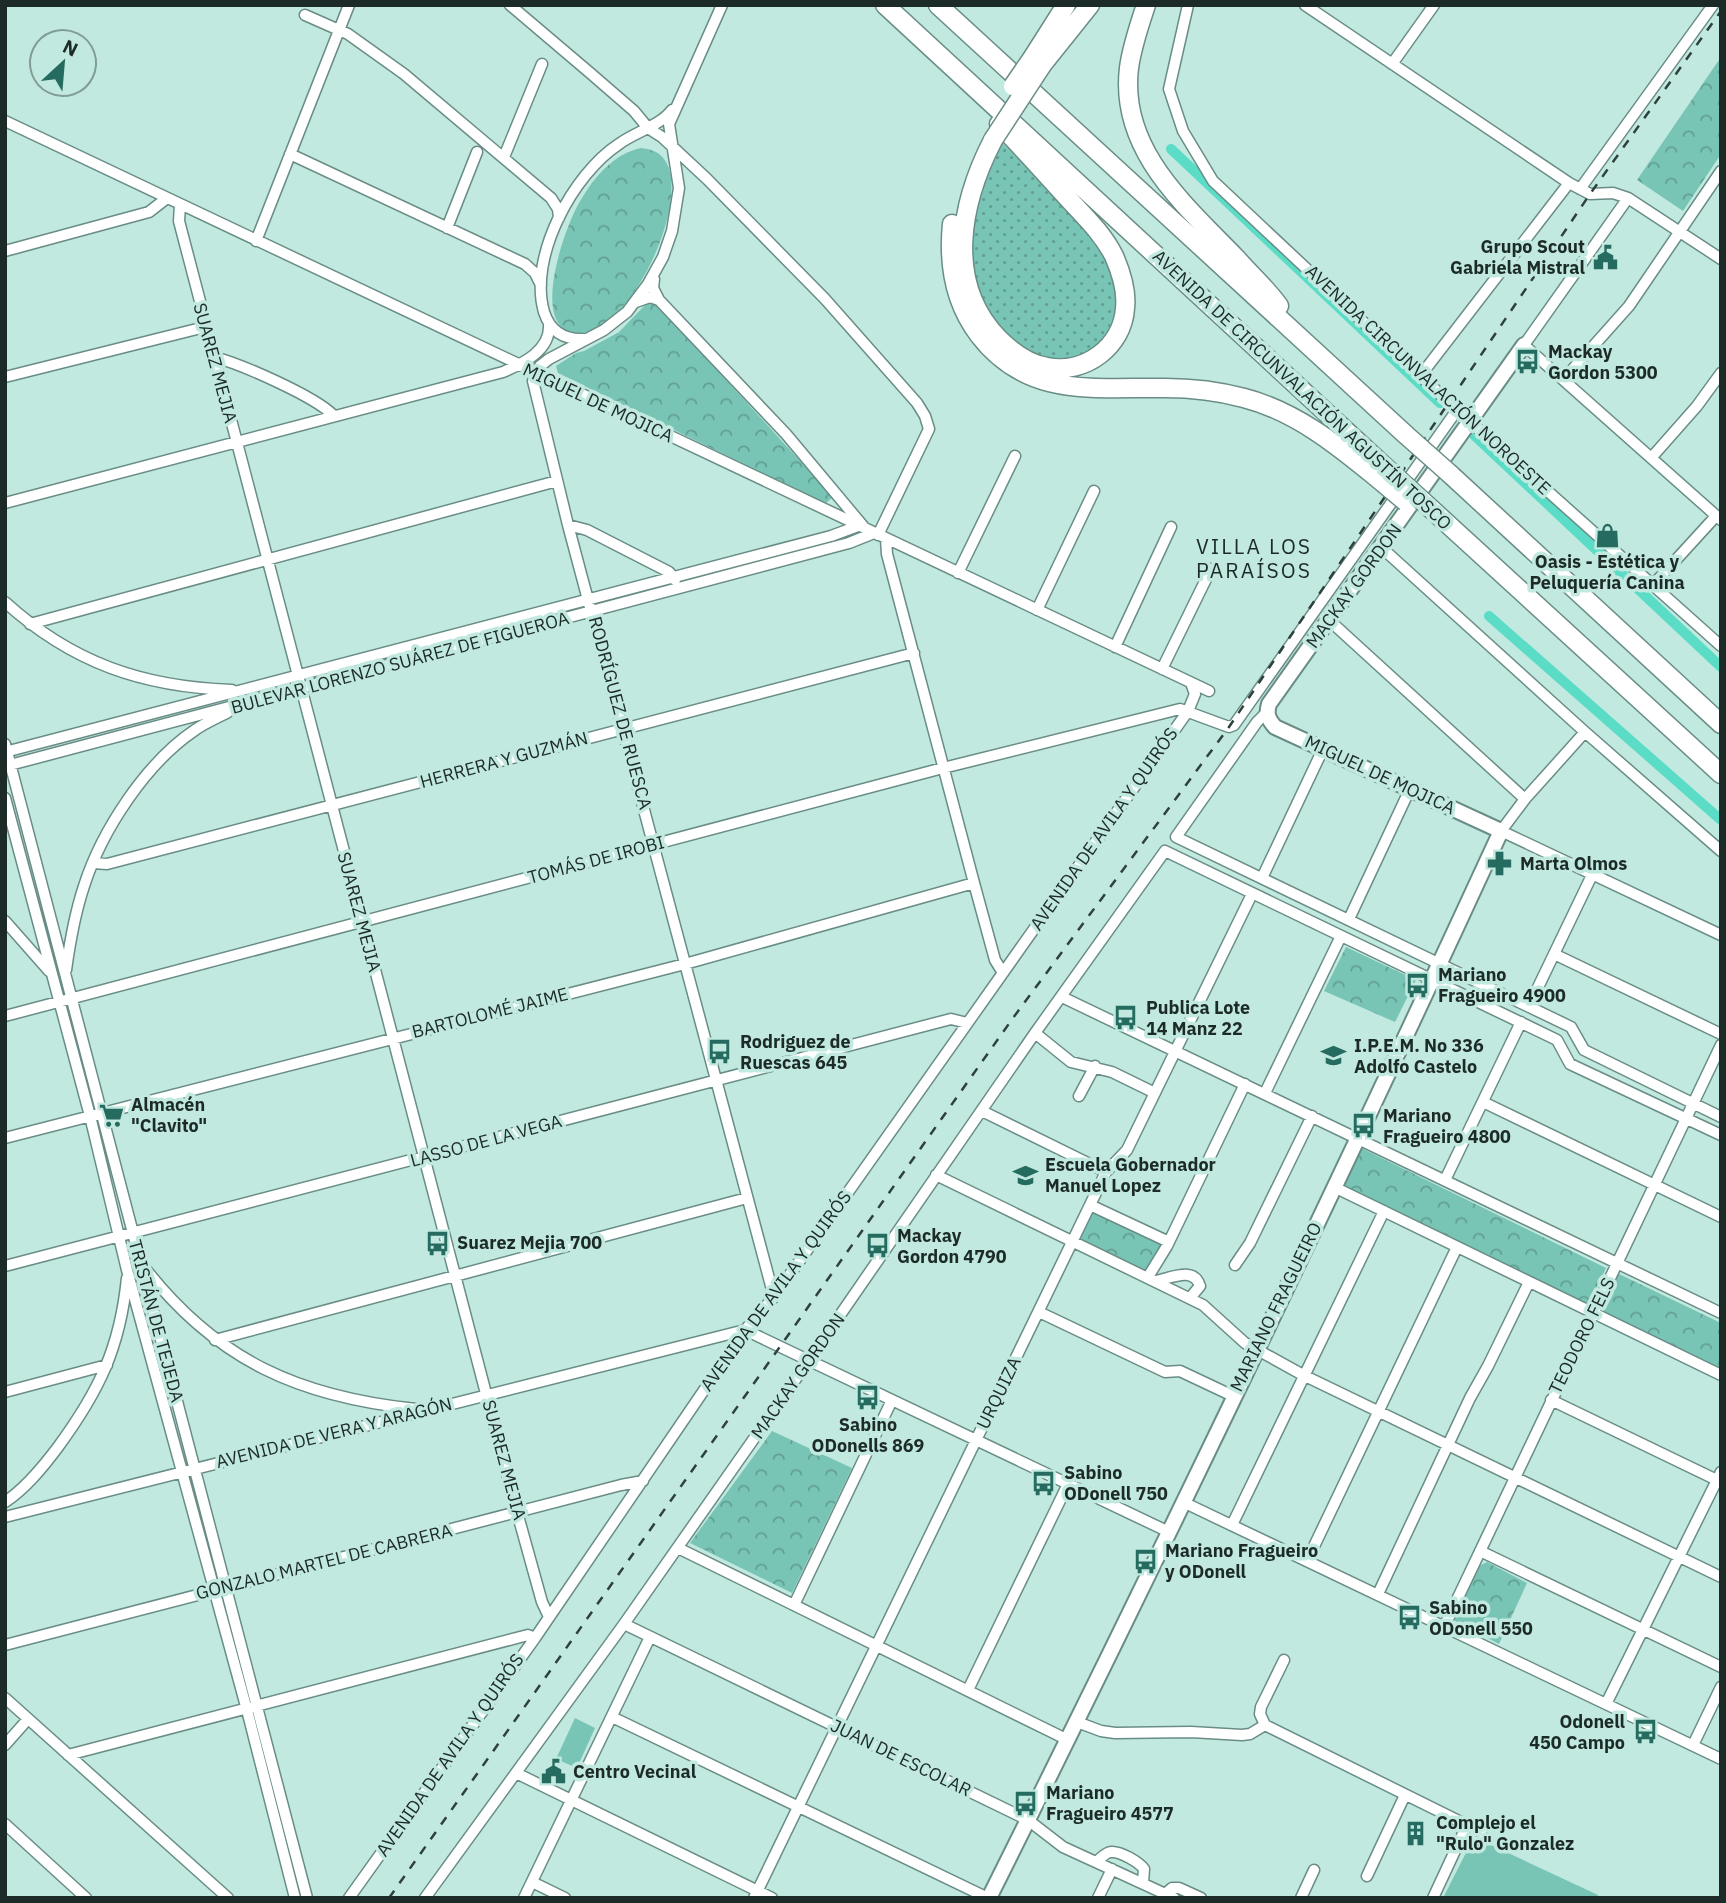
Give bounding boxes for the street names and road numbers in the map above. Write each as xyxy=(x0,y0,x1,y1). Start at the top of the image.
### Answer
street label: AVENIDA DE CIRCUNVALACIÓN AGUSTÍN TOSCO xyxy=(1148,245,1457,535)
street label: AVENIDA CIRCUNVALACIÓN NOROESTE xyxy=(1301,260,1556,500)
street label: SUAREZ MEJIA xyxy=(188,300,243,426)
street label: MIGUEL DE MOJICA xyxy=(519,358,677,448)
street label: MACKAY GORDON xyxy=(1301,519,1406,652)
street label: BULEVAR LORENZO SUÁREZ DE FIGUEROA xyxy=(228,606,572,719)
street label: RODRÍGUEZ DE RUESCA xyxy=(584,614,657,812)
street label: AVENIDA DE AVILA Y QUIRÓS xyxy=(1025,723,1183,935)
street label: HERRERA Y GUZMÁN xyxy=(417,726,590,793)
street label: MIGUEL DE MOJICA xyxy=(1301,730,1459,820)
street label: TOMÁS DE IROBI xyxy=(525,830,667,889)
street label: SUAREZ MEJIA xyxy=(332,849,387,975)
street label: BARTOLOMÉ JAIME xyxy=(409,982,570,1043)
street label: LASSO DE LA VEGA xyxy=(407,1109,565,1172)
street label: AVENIDA DE AVILA Y QUIRÓS xyxy=(695,1186,856,1396)
street label: MARIANO FRAGUEIRO xyxy=(1225,1218,1327,1395)
street label: TRISTÁN DE TEJEDA xyxy=(124,1237,189,1405)
street label: TEODORO FELS xyxy=(1543,1274,1620,1398)
street label: MACKAY GORDON xyxy=(746,1308,850,1443)
street label: URQUIZA xyxy=(971,1352,1026,1433)
street label: AVENIDA DE VERA Y ARAGÓN xyxy=(213,1392,454,1473)
street label: SUAREZ MEJIA xyxy=(477,1397,532,1523)
street label: GONZALO MARTEL DE CABRERA xyxy=(193,1518,455,1604)
street label: AVENIDA DE AVILA Y QUIRÓS xyxy=(371,1649,529,1861)
street label: JUAN DE ESCOLAR xyxy=(827,1714,975,1802)

